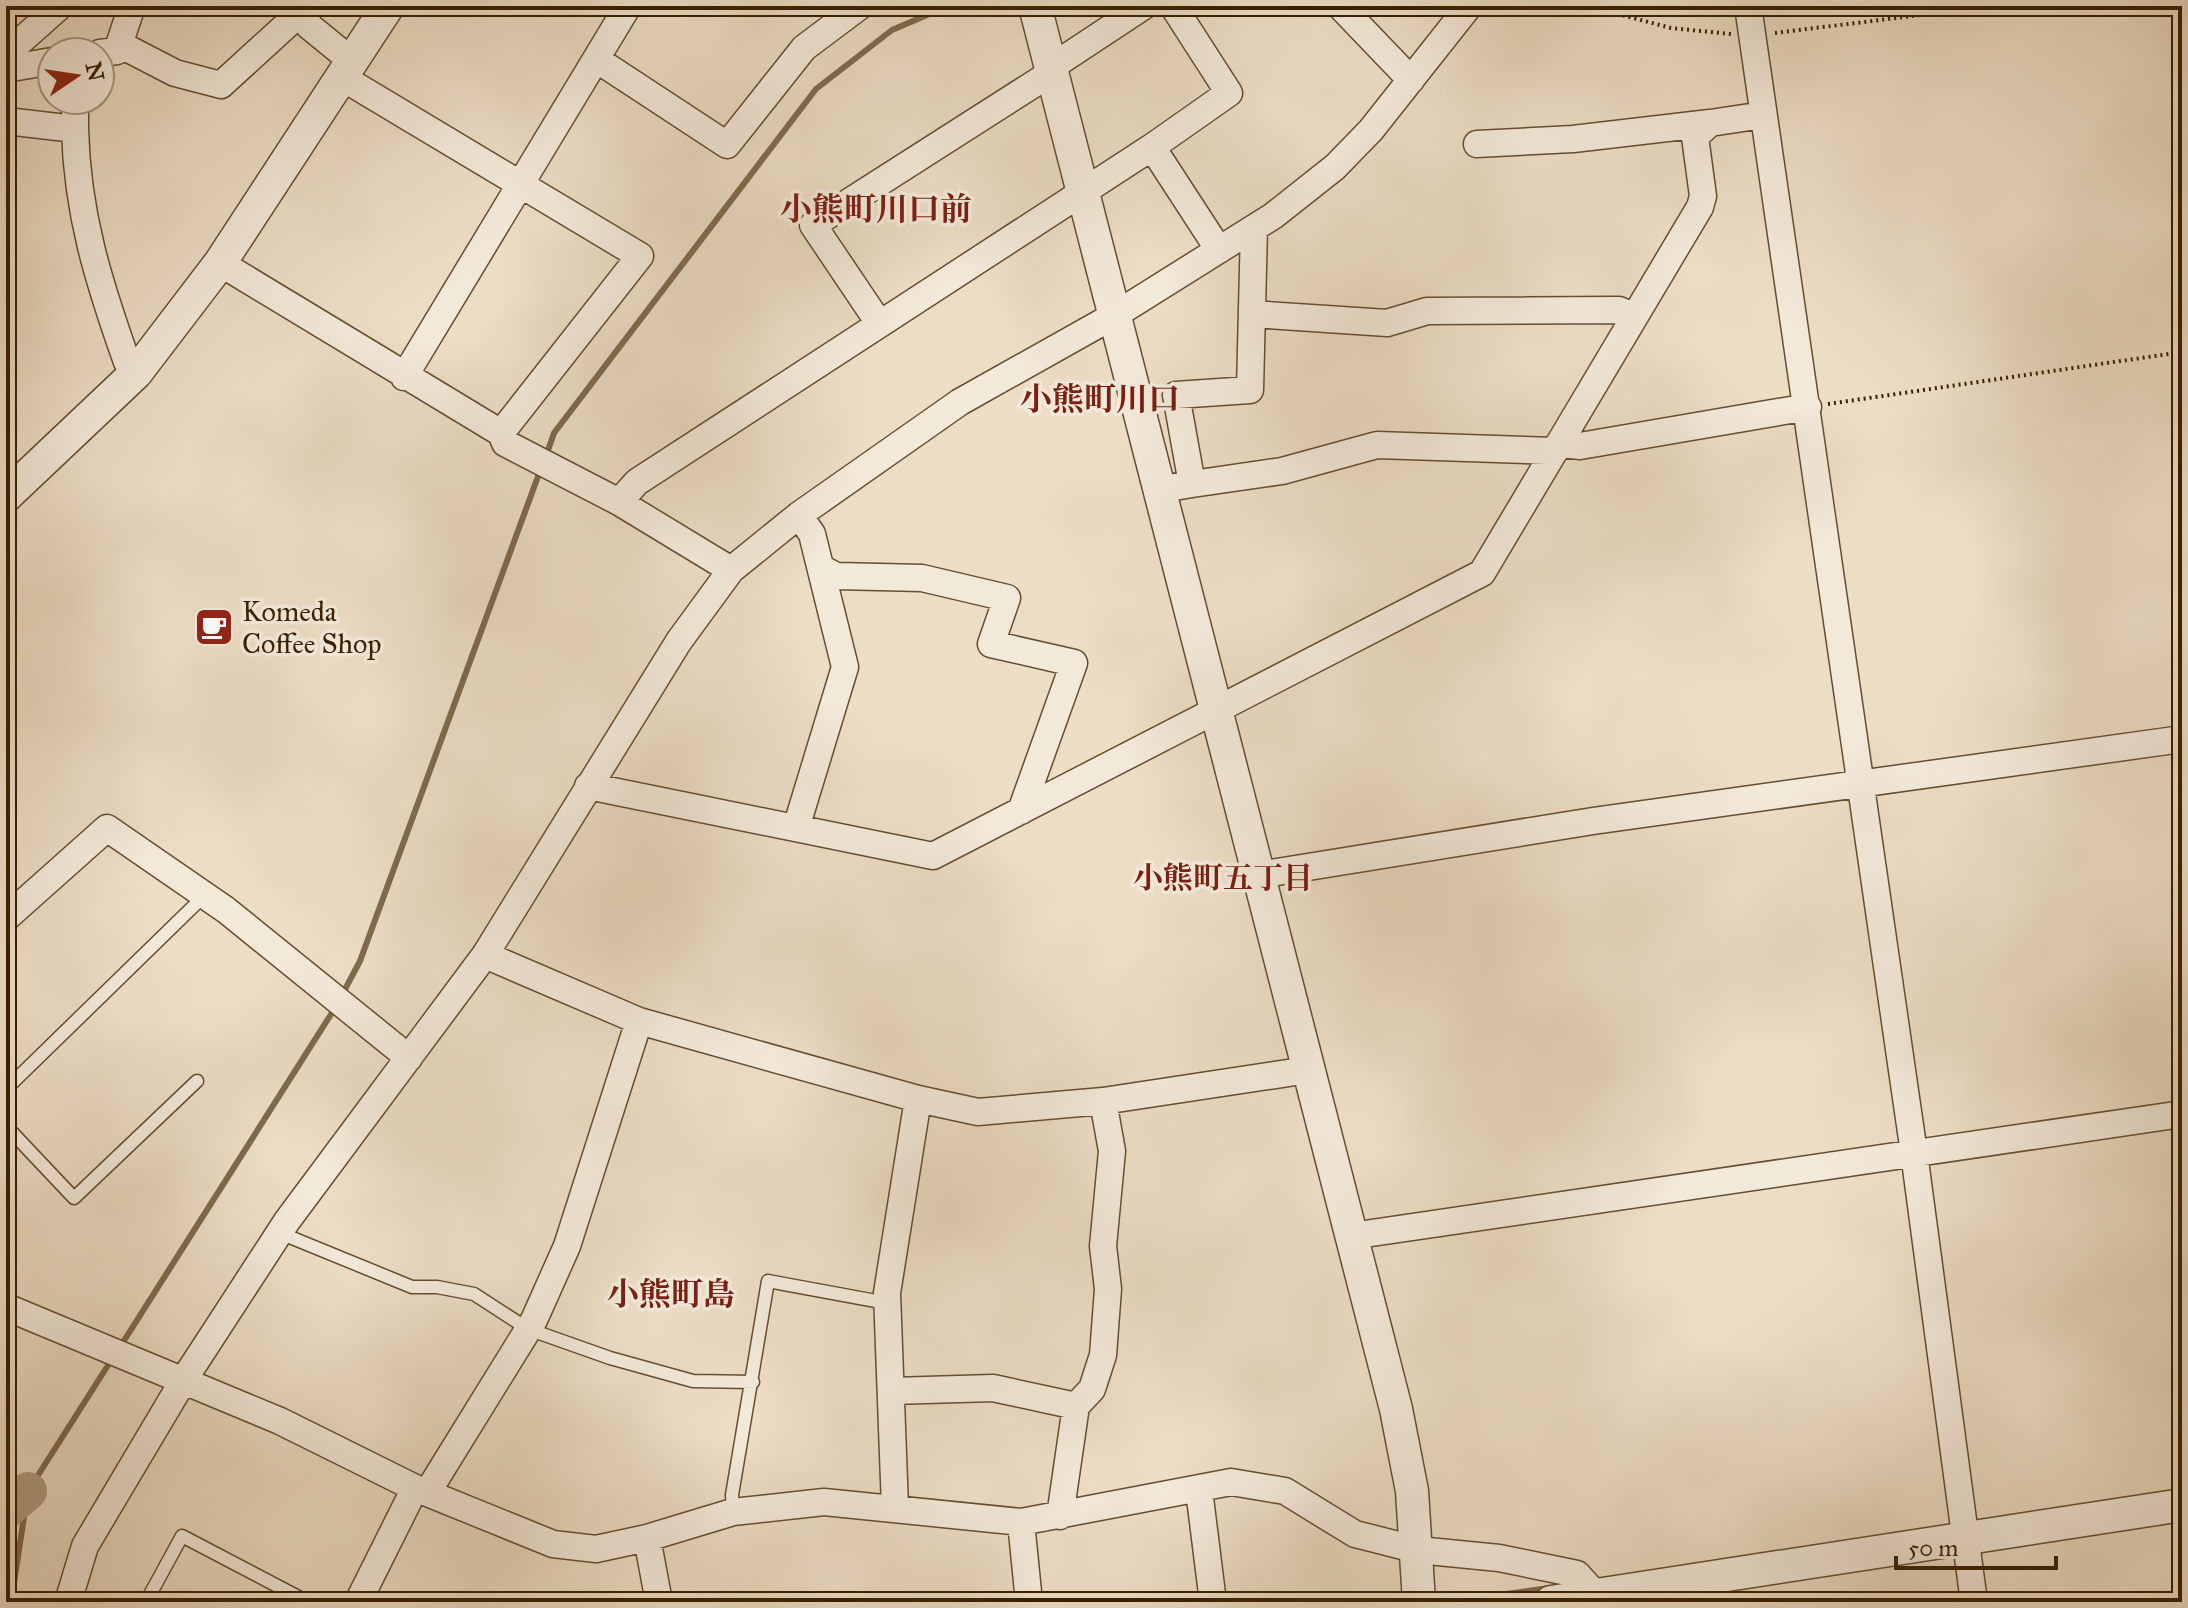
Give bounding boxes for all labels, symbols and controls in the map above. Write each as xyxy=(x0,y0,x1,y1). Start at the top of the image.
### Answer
north arrow xyxy=(36,36,116,116)
text: N xyxy=(80,59,110,84)
district label: 小熊町川口前 xyxy=(780,190,972,229)
district label: 小熊町川口 xyxy=(1020,380,1180,419)
place label: Komeda Coffee Shop xyxy=(242,594,381,661)
cafe icon: Komeda Coffee Shop xyxy=(193,606,235,648)
district label: 小熊町五丁目 xyxy=(1133,860,1313,896)
district label: 小熊町島 xyxy=(607,1275,735,1314)
scale bar xyxy=(1896,1520,2056,1570)
text: 50 m xyxy=(1908,1533,1958,1563)

